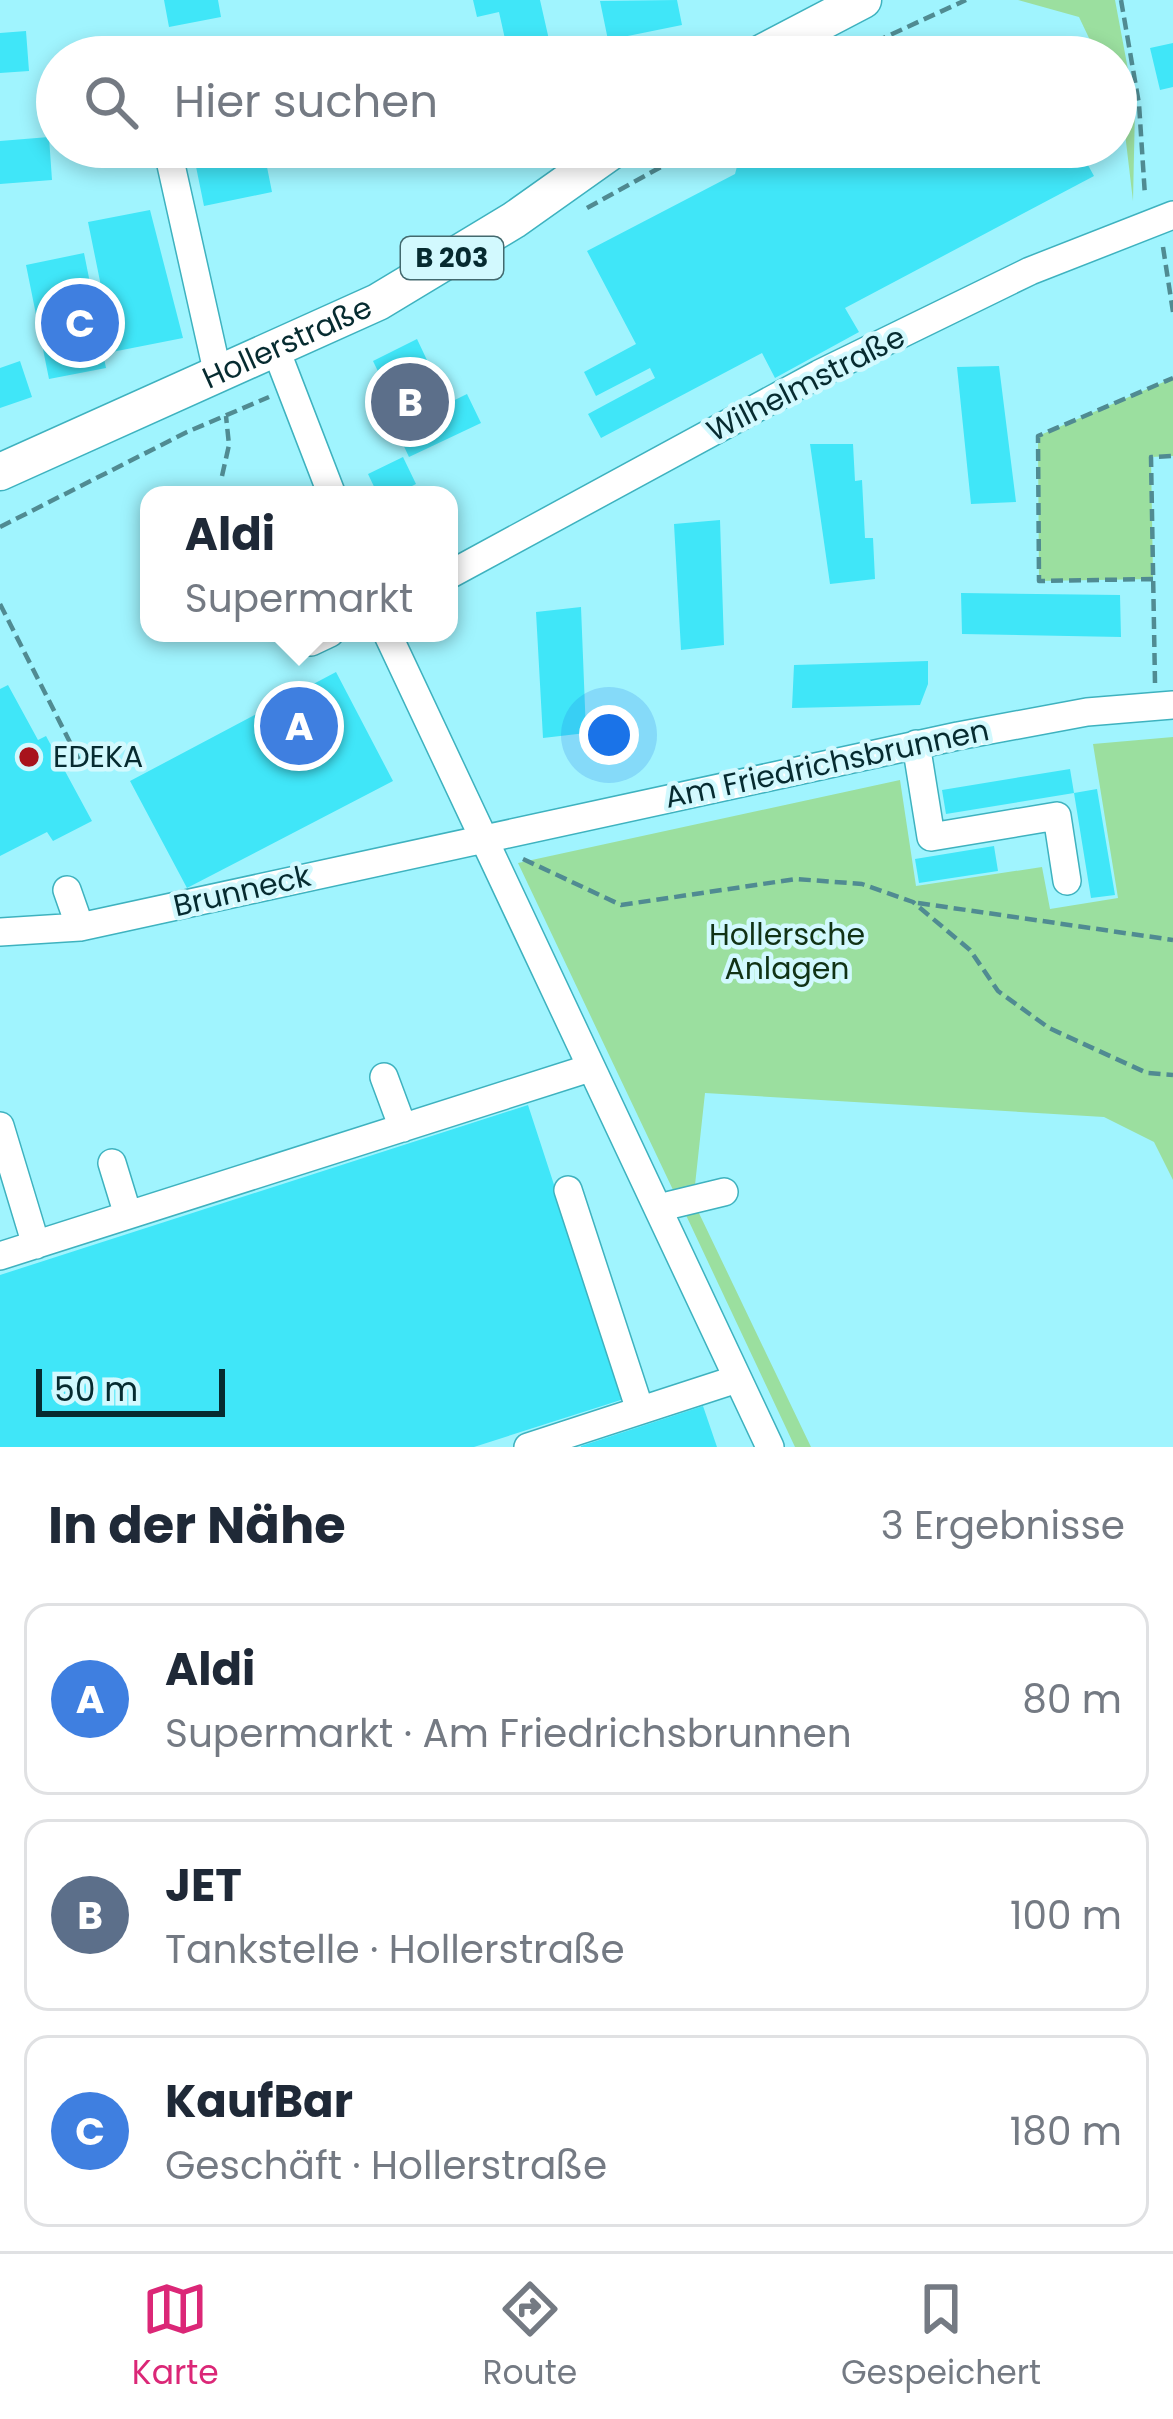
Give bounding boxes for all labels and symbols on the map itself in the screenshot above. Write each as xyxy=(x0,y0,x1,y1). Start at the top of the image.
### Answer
road number: B 203 xyxy=(401,237,503,279)
pin: C xyxy=(41,278,119,368)
street label: Hollerstraße xyxy=(195,285,379,399)
street label: Wilhelmstraße xyxy=(699,315,912,452)
pin: B xyxy=(371,357,449,447)
pin: A xyxy=(260,681,338,771)
your location xyxy=(579,705,639,765)
street label: Am Friedrichsbrunnen xyxy=(661,708,993,819)
place label: EDEKA xyxy=(53,735,143,778)
marker: EDEKA xyxy=(16,744,42,770)
street label: Brunneck xyxy=(169,854,315,927)
park label: Hollersche Anlagen xyxy=(709,913,865,990)
scale bar xyxy=(36,1363,225,1416)

